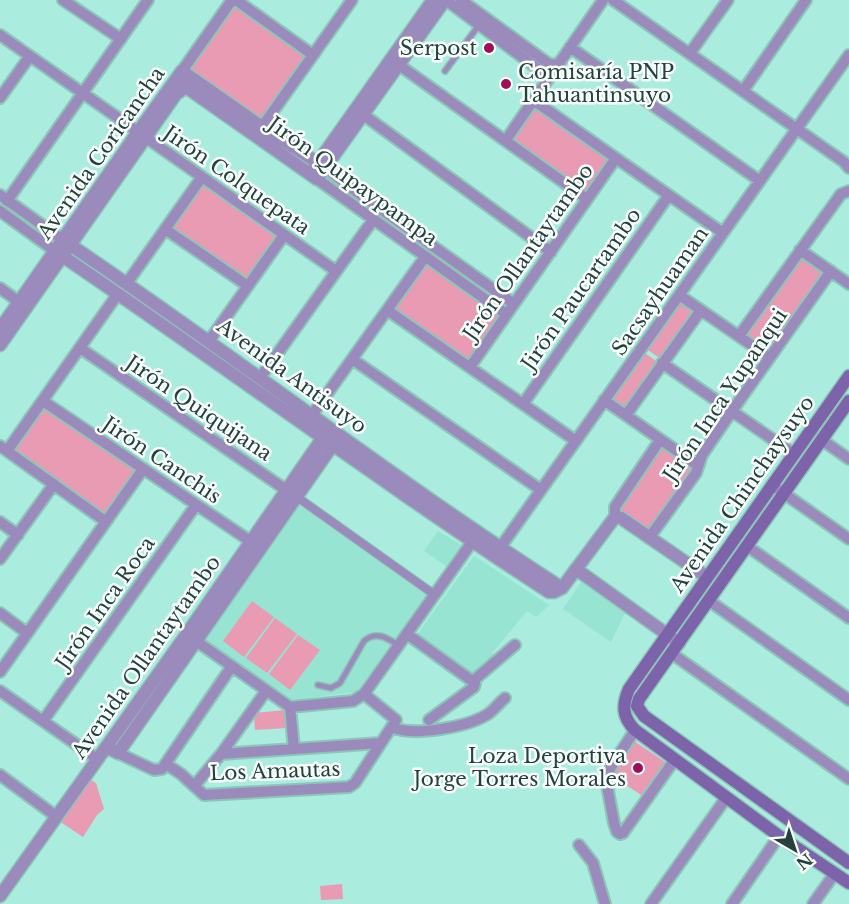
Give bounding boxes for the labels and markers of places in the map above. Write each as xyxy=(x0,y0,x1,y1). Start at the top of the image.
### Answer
place label: Serpost xyxy=(400,36,477,60)
marker: Serpost xyxy=(482,41,496,55)
place label: Comisaría PNP Tahuantinsuyo xyxy=(518,60,674,107)
marker: Comisaría PNP Tahuantinsuyo xyxy=(499,77,513,91)
place label: Loza Deportiva Jorge Torres Morales xyxy=(411,744,627,791)
marker: Loza Deportiva Jorge Torres Morales xyxy=(631,761,645,775)

